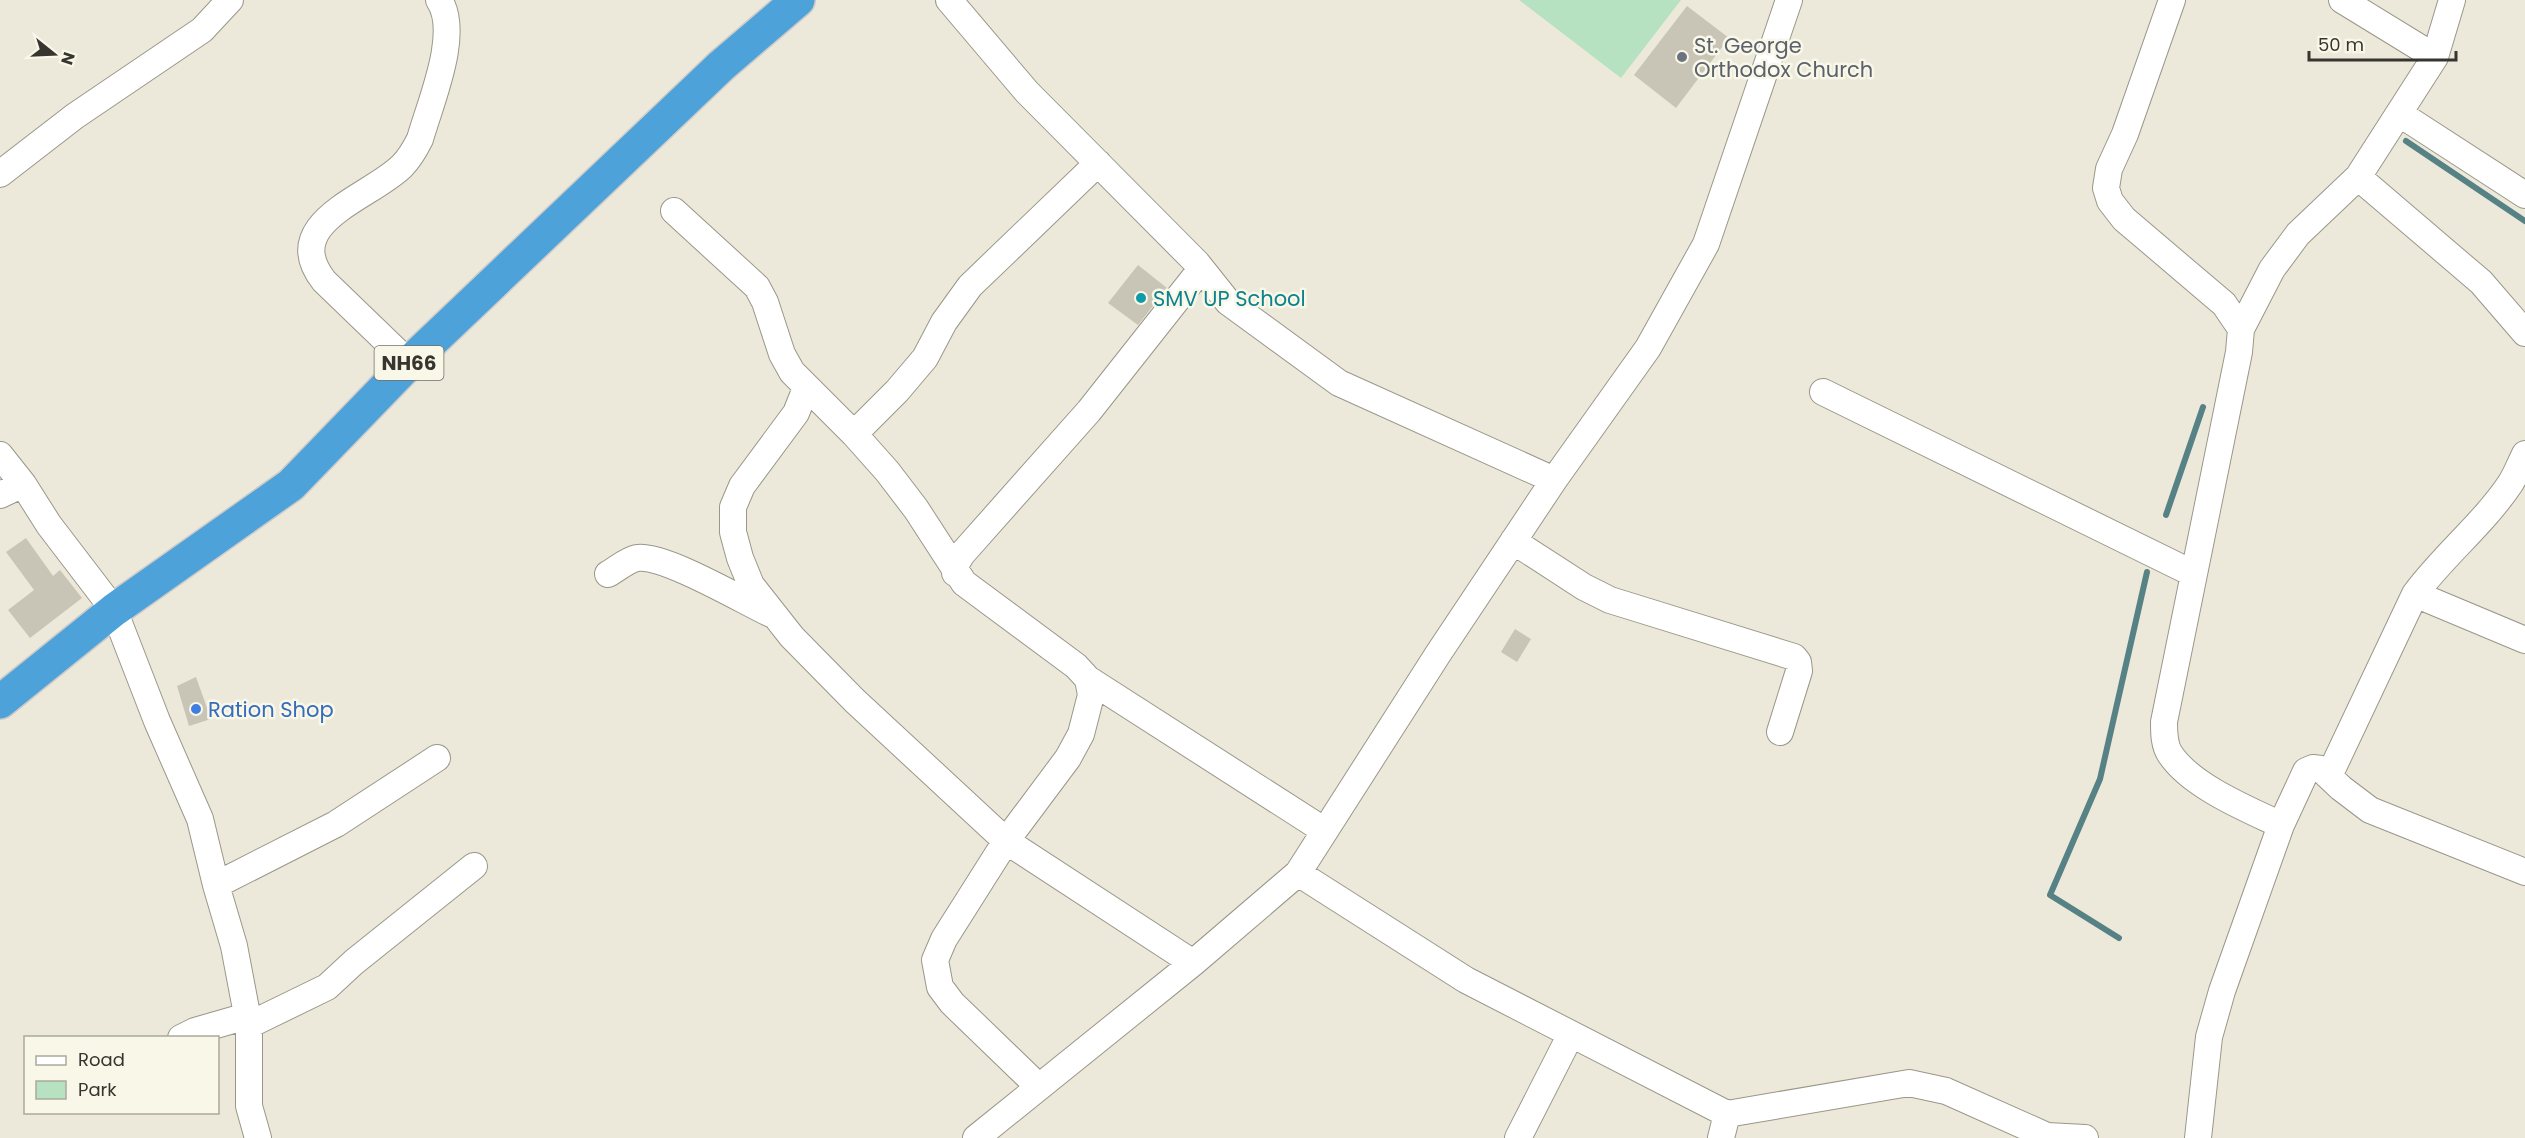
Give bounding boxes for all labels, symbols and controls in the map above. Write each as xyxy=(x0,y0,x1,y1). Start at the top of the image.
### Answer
north arrow xyxy=(24,24,84,84)
scale bar xyxy=(2309,24,2456,62)
place label: St. George Orthodox Church xyxy=(1694,31,1873,84)
text: 50 m xyxy=(2318,32,2364,57)
text: N xyxy=(55,49,81,68)
marker: St. George Orthodox Church xyxy=(1675,50,1689,64)
place label: SMV UP School xyxy=(1153,284,1306,313)
marker: SMV UP School xyxy=(1134,291,1148,305)
road number: NH66 xyxy=(374,346,444,380)
place label: Ration Shop xyxy=(208,695,334,724)
marker: Ration Shop xyxy=(189,702,203,716)
legend xyxy=(24,1036,219,1114)
text: Road xyxy=(78,1047,125,1072)
text: Park xyxy=(78,1077,117,1102)

